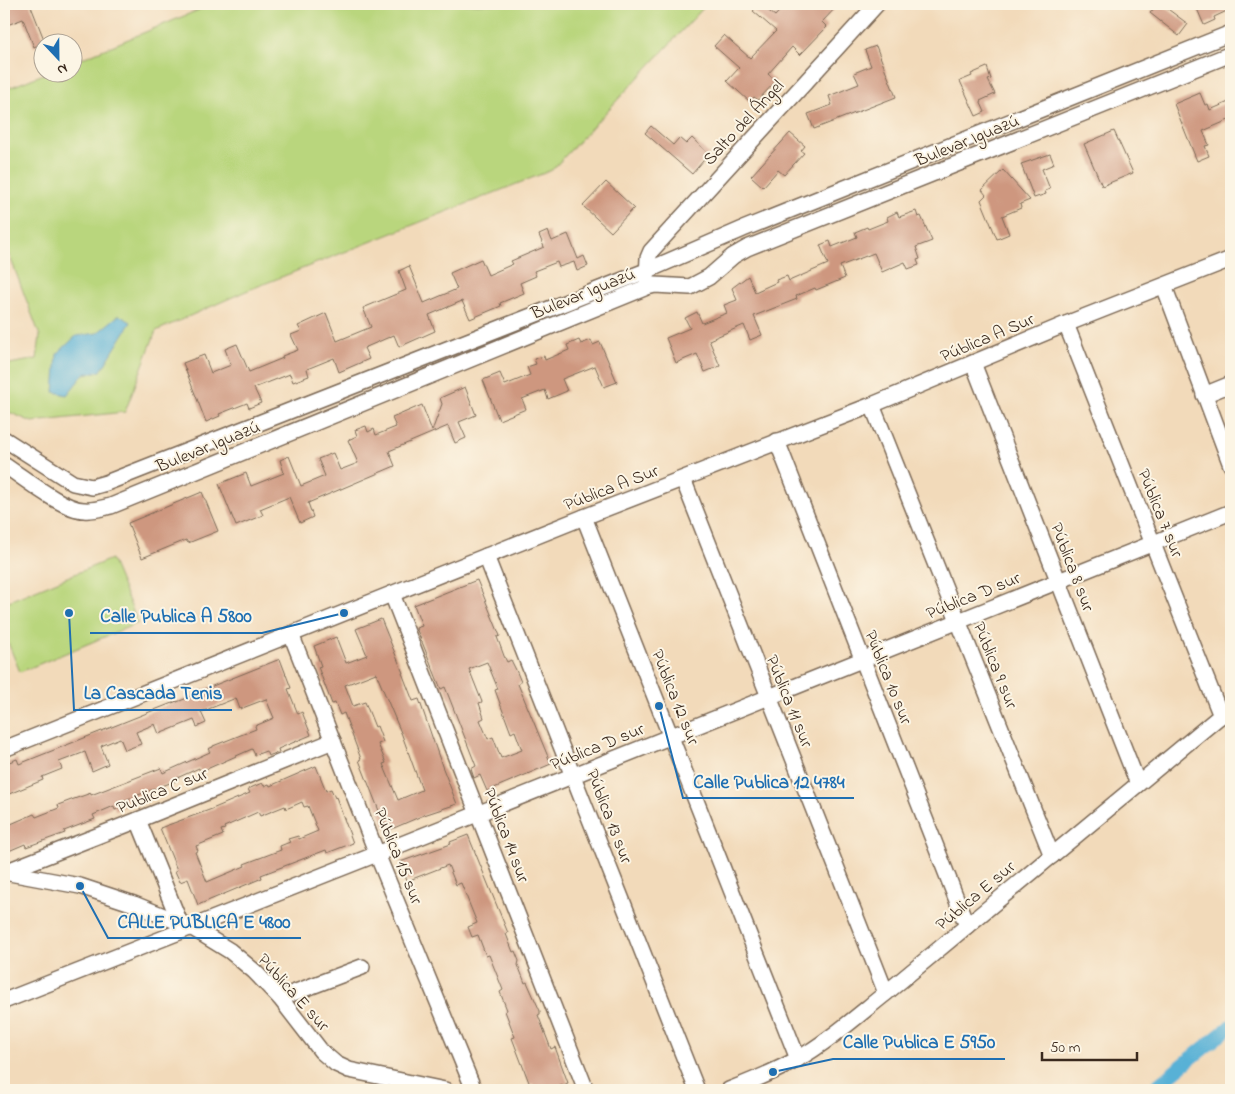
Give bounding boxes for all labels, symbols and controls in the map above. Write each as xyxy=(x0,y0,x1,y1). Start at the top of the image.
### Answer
north arrow xyxy=(32,32,82,82)
text: N xyxy=(54,57,71,80)
street label: Salto del Ángel xyxy=(698,75,792,173)
street label: Bulevar Iguazú xyxy=(911,109,1024,176)
street label: Bulevar Iguazú xyxy=(527,262,640,329)
street label: Pública A Sur xyxy=(937,307,1039,370)
street label: Bulevar Iguazú xyxy=(152,415,265,482)
street label: Pública A Sur xyxy=(560,459,663,519)
street label: Pública 7 sur xyxy=(1129,465,1189,563)
street label: Pública 8 sur xyxy=(1042,520,1100,616)
street label: Pública D sur xyxy=(923,566,1025,628)
callout: Calle Publica A 5800 xyxy=(90,599,262,633)
text: Calle Publica A 5800 xyxy=(100,604,252,631)
street label: Pública 9 sur xyxy=(965,618,1024,714)
street label: Pública 10 sur xyxy=(856,627,918,729)
street label: Pública 12 sur xyxy=(643,646,705,750)
street label: Pública 11 sur xyxy=(758,651,819,752)
callout: La Cascada Tenis xyxy=(74,676,232,710)
text: La Cascada Tenis xyxy=(84,681,223,708)
street label: Pública D sur xyxy=(547,717,649,779)
street label: Publica C sur xyxy=(113,762,213,822)
callout: Calle Publica 12 4784 xyxy=(683,764,854,798)
street label: Pública 13 sur xyxy=(578,766,638,868)
text: Calle Publica 12 4784 xyxy=(693,770,845,797)
street label: Pública 14 sur xyxy=(475,785,535,887)
street label: Pública 15 sur xyxy=(366,804,429,910)
street label: Pública E sur xyxy=(931,855,1022,938)
callout: CALLE PUBLICA E 4800 xyxy=(108,904,301,938)
text: CALLE PUBLICA E 4800 xyxy=(117,910,291,937)
street label: Pública E sur xyxy=(250,948,335,1039)
callout: Calle Publica E 5950 xyxy=(833,1025,1005,1059)
scale bar xyxy=(1042,1029,1138,1061)
text: Calle Publica E 5950 xyxy=(843,1030,996,1057)
text: 50 m xyxy=(1050,1037,1081,1059)

